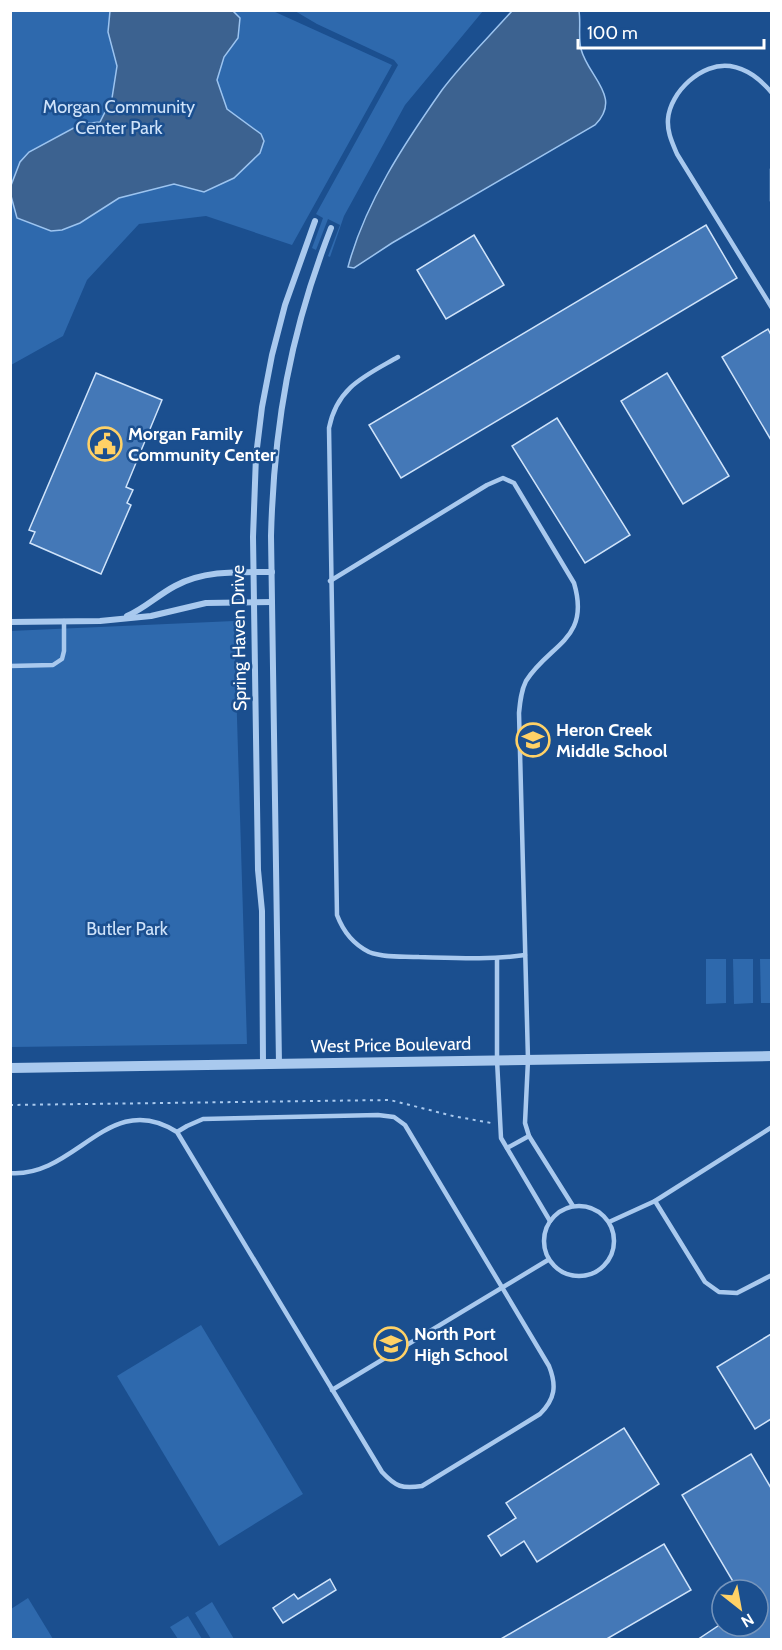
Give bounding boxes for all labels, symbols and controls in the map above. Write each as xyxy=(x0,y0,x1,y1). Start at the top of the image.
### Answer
scale bar xyxy=(578,12,764,50)
text: 100 m xyxy=(587,22,638,44)
park label: Morgan Community Center Park xyxy=(43,96,195,139)
place label: Morgan Family Community Center xyxy=(128,423,276,466)
public building icon: Morgan Family Community Center xyxy=(87,426,123,462)
street label: Spring Haven Drive xyxy=(227,565,251,711)
place label: Heron Creek Middle School xyxy=(556,719,668,762)
school or university icon: Heron Creek Middle School xyxy=(515,722,551,758)
park label: Butler Park xyxy=(86,918,169,940)
street label: West Price Boulevard xyxy=(311,1033,471,1057)
place label: North Port High School xyxy=(414,1323,508,1366)
school or university icon: North Port High School xyxy=(373,1326,409,1362)
north arrow xyxy=(710,1578,770,1638)
text: N xyxy=(738,1609,757,1631)

